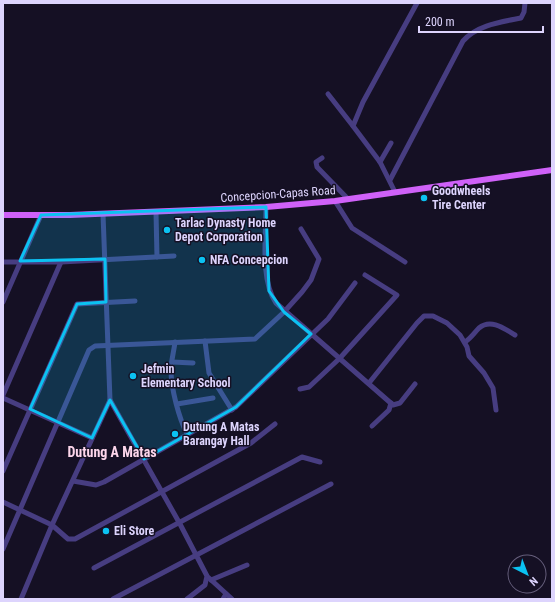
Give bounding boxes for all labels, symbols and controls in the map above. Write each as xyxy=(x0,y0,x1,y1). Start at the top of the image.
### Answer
scale bar xyxy=(419,8,543,34)
text: 200 m xyxy=(425,15,455,29)
street label: Concepcion-Capas Road xyxy=(220,183,336,205)
place label: Goodwheels Tire Center xyxy=(432,184,491,212)
marker: Goodwheels Tire Center xyxy=(419,193,429,203)
place label: Tarlac Dynasty Home Depot Corporation xyxy=(175,216,276,244)
marker: Tarlac Dynasty Home Depot Corporation xyxy=(162,225,172,235)
place label: NFA Concepcion xyxy=(210,253,288,267)
marker: NFA Concepcion xyxy=(197,255,207,265)
place label: Jefmin Elementary School xyxy=(141,362,231,390)
marker: Jefmin Elementary School xyxy=(128,371,138,381)
place label: Dutung A Matas Barangay Hall xyxy=(183,420,260,448)
marker: Dutung A Matas Barangay Hall xyxy=(170,429,180,439)
district label: Dutung A Matas xyxy=(67,444,157,460)
place label: Eli Store xyxy=(114,524,155,538)
marker: Eli Store xyxy=(101,526,111,536)
north arrow xyxy=(507,554,547,594)
text: N xyxy=(526,574,540,588)

